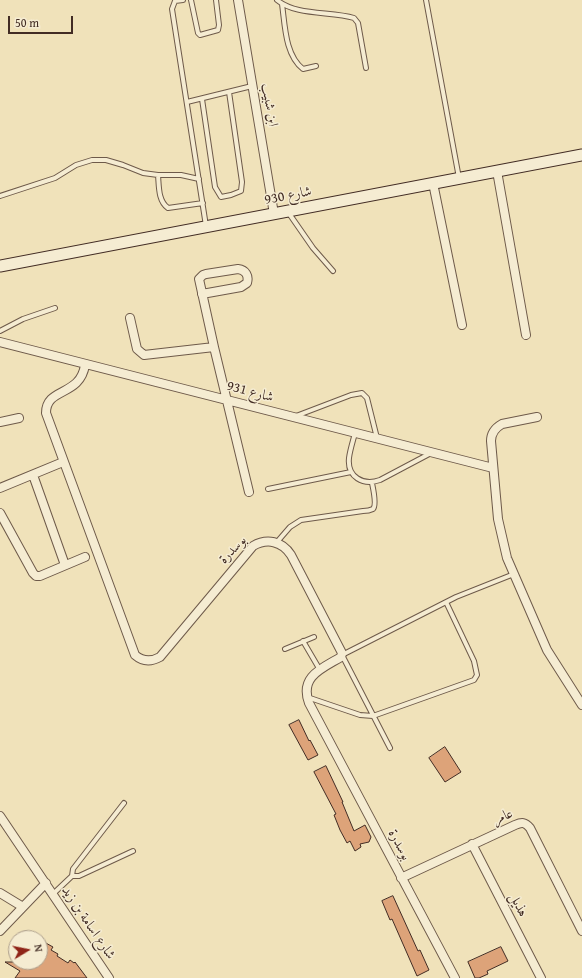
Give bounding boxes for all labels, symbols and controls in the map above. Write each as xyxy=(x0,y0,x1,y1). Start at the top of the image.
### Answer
scale bar xyxy=(10,8,75,34)
text: 50 m xyxy=(15,14,39,31)
street label: ابن شبيب xyxy=(257,82,281,128)
street label: شارع 930 xyxy=(263,183,313,209)
street label: شارع 931 xyxy=(225,378,275,406)
street label: بوسدرة xyxy=(216,532,250,568)
street label: عامر xyxy=(491,805,515,829)
street label: بوسدرة xyxy=(384,827,414,863)
street label: شارع اسامة بن زيد xyxy=(57,883,119,963)
street label: هذيل xyxy=(505,890,531,920)
north arrow xyxy=(8,930,48,970)
text: N xyxy=(30,943,47,953)

